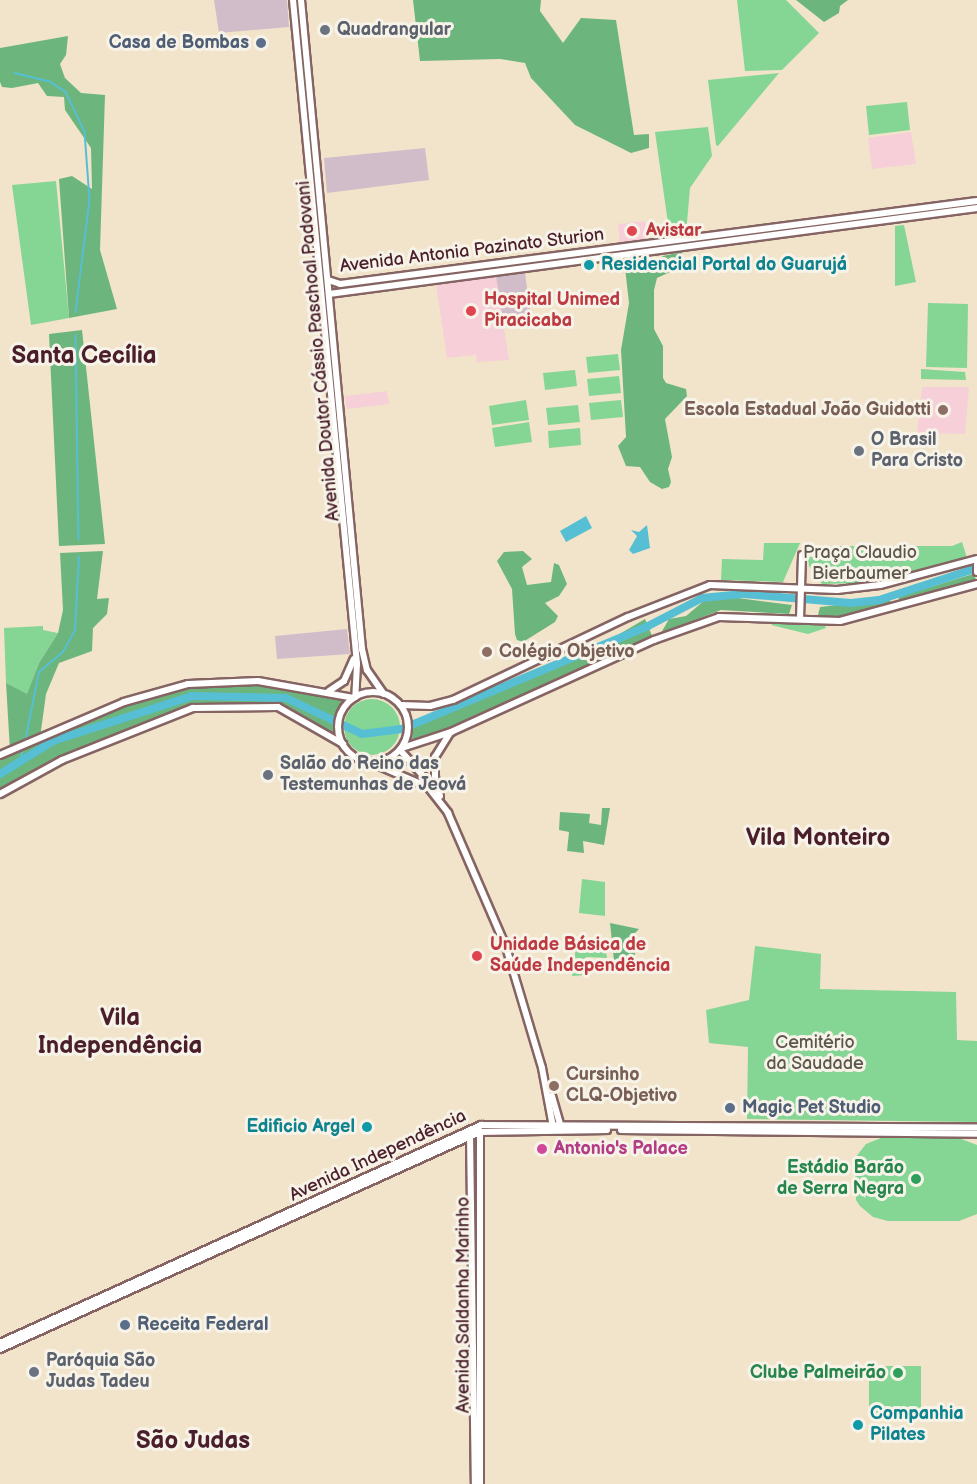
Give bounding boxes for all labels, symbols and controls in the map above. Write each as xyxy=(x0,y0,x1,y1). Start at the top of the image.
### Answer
place label: Quadrangular xyxy=(337,19,451,41)
marker: Quadrangular xyxy=(318,23,332,37)
place label: Casa de Bombas xyxy=(109,32,249,54)
marker: Casa de Bombas xyxy=(254,36,268,50)
street label: Avenida Doutor Cássio Paschoal Padovani xyxy=(293,180,345,522)
place label: Avistar xyxy=(646,220,702,242)
marker: Avistar xyxy=(623,222,641,240)
street label: Avenida Antonia Pazinato Sturion xyxy=(338,224,606,278)
place label: Residencial Portal do Guarujá xyxy=(601,254,847,276)
marker: Residencial Portal do Guarujá xyxy=(582,258,596,272)
place label: Hospital Unimed Piracicaba xyxy=(484,290,620,332)
marker: Hospital Unimed Piracicaba xyxy=(462,302,480,320)
district label: Santa Cecília xyxy=(11,342,157,370)
place label: Escola Estadual João Guidotti xyxy=(684,399,931,421)
marker: Escola Estadual João Guidotti xyxy=(936,403,950,417)
place label: O Brasil Para Cristo xyxy=(871,430,963,472)
marker: O Brasil Para Cristo xyxy=(852,444,866,458)
park label: Praça Claudio Bierbaumer xyxy=(803,543,917,586)
place label: Colégio Objetivo xyxy=(499,641,635,663)
marker: Colégio Objetivo xyxy=(480,645,494,659)
place label: Salão do Reino das Testemunhas de Jeová xyxy=(280,754,466,796)
marker: Salão do Reino das Testemunhas de Jeová xyxy=(261,768,275,782)
district label: Vila Monteiro xyxy=(746,824,890,852)
place label: Unidade Básica de Saúde Independência xyxy=(490,935,670,978)
marker: Unidade Básica de Saúde Independência xyxy=(468,947,486,965)
district label: Vila Independência xyxy=(38,1004,202,1060)
park label: Cemitério da Saudade xyxy=(766,1033,864,1076)
place label: Cursinho CLQ-Objetivo xyxy=(566,1065,677,1108)
marker: Cursinho CLQ-Objetivo xyxy=(547,1079,561,1093)
place label: Magic Pet Studio xyxy=(742,1097,881,1119)
marker: Magic Pet Studio xyxy=(723,1101,737,1115)
street label: Avenida Independência xyxy=(286,1106,470,1206)
place label: Edificio Argel xyxy=(246,1116,355,1138)
marker: Edificio Argel xyxy=(360,1120,374,1134)
place label: Antonio's Palace xyxy=(554,1138,688,1160)
marker: Antonio's Palace xyxy=(535,1142,549,1156)
place label: Estádio Barão de Serra Negra xyxy=(777,1158,904,1200)
marker: Estádio Barão de Serra Negra xyxy=(909,1172,923,1186)
street label: Avenida Saldanha Marinho xyxy=(453,1197,475,1413)
place label: Receita Federal xyxy=(137,1314,268,1336)
marker: Receita Federal xyxy=(118,1318,132,1332)
place label: Paróquia São Judas Tadeu xyxy=(46,1351,155,1394)
place label: Clube Palmeirão xyxy=(750,1362,886,1384)
marker: Paróquia São Judas Tadeu xyxy=(27,1365,41,1379)
marker: Clube Palmeirão xyxy=(891,1366,905,1380)
place label: Companhia Pilates xyxy=(870,1404,964,1446)
marker: Companhia Pilates xyxy=(851,1418,865,1432)
district label: São Judas xyxy=(136,1427,250,1455)

